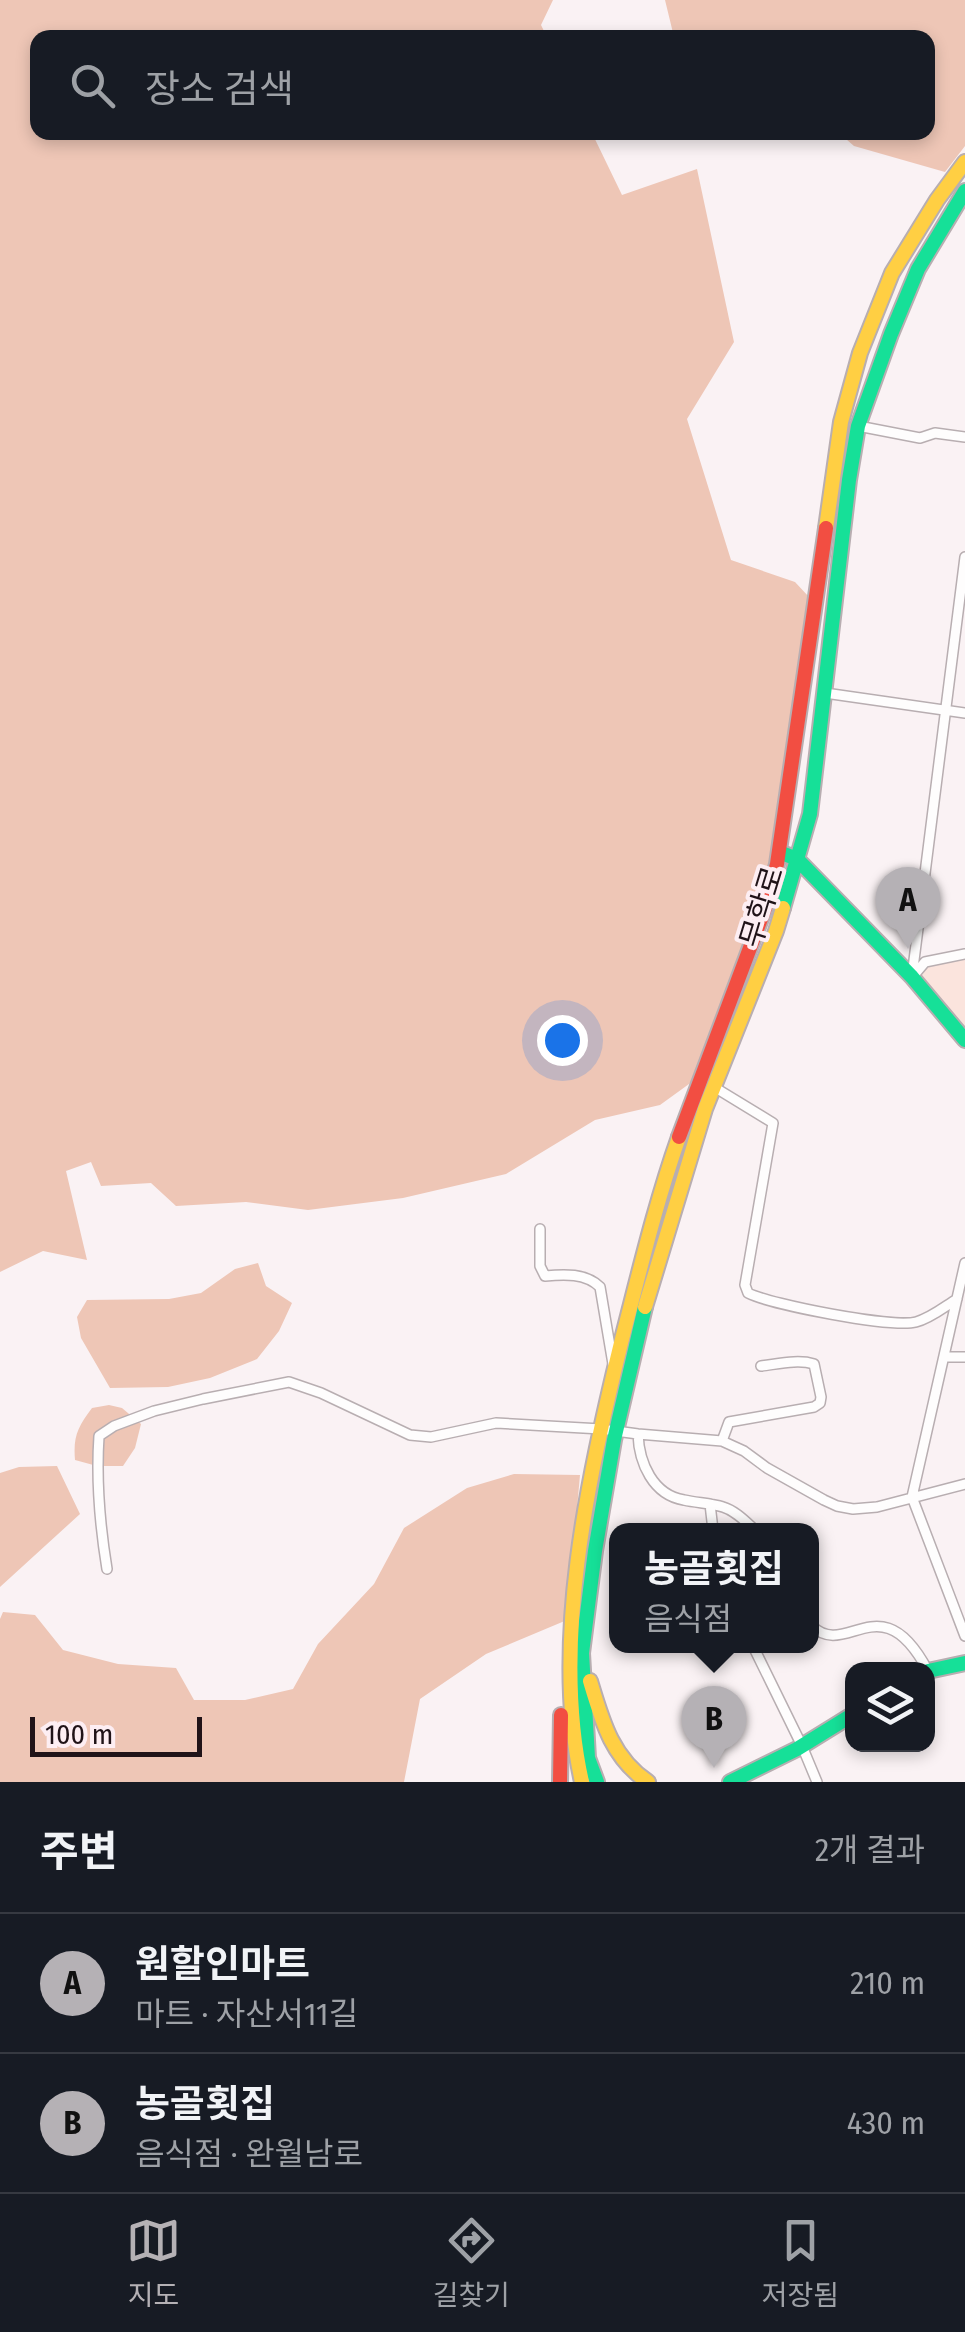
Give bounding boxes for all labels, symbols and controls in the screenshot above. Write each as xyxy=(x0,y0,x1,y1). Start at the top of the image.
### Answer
search box xyxy=(30,30,935,140)
icon: search xyxy=(65,58,120,113)
text: 장소 검색 xyxy=(145,66,294,112)
street label: 무학로 xyxy=(733,862,791,952)
pin: A xyxy=(876,866,940,949)
your location xyxy=(537,1015,588,1066)
popup xyxy=(609,1523,819,1653)
text: 농골횟집 xyxy=(644,1546,784,1592)
text: 음식점 xyxy=(644,1600,732,1638)
map controls xyxy=(845,1662,935,1752)
button: layers xyxy=(845,1662,935,1752)
pin: B xyxy=(682,1686,746,1768)
scale bar xyxy=(30,1712,202,1756)
text: 100 m xyxy=(45,1718,113,1751)
text: 주변 xyxy=(40,1827,117,1877)
text: 2개 결과 xyxy=(815,1831,925,1869)
text: 원할인마트 xyxy=(135,1941,310,1987)
text: A xyxy=(64,1964,81,2002)
text: 210 m xyxy=(850,1964,925,2002)
text: 마트 · 자산서11길 xyxy=(135,1995,358,2033)
text: 농골횟집 xyxy=(135,2081,275,2127)
text: B xyxy=(64,2104,81,2142)
text: 430 m xyxy=(847,2104,925,2142)
text: 음식점 · 완월남로 xyxy=(135,2135,363,2173)
tab: 지도 xyxy=(126,2213,181,2313)
tab: 길찾기 xyxy=(433,2213,510,2313)
tab: 저장됨 xyxy=(762,2213,839,2313)

